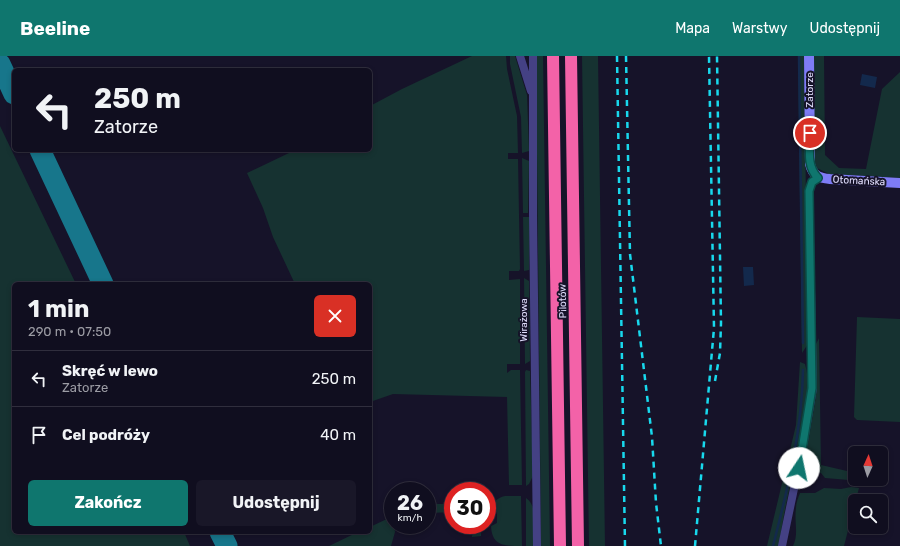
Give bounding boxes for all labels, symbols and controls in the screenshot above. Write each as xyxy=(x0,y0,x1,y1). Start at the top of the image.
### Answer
text: Beeline xyxy=(20,17,90,40)
text: Mapa xyxy=(675,20,710,37)
text: Warstwy xyxy=(732,20,788,37)
text: Udostępnij xyxy=(810,20,880,37)
street label: Zatorze xyxy=(804,72,816,108)
text: 250 m xyxy=(94,82,181,115)
icon: left xyxy=(28,84,80,136)
text: Zatorze xyxy=(94,116,158,138)
pin xyxy=(793,116,827,150)
icon: arrive xyxy=(799,122,821,144)
street label: Otomańska xyxy=(832,174,886,188)
street label: Pilotów xyxy=(557,284,569,318)
text: 1 min xyxy=(28,295,89,323)
button: close xyxy=(314,295,356,337)
street label: Wirażowa xyxy=(518,298,530,342)
text: 290 m · 07:50 xyxy=(28,324,111,339)
text: Skręć w lewo xyxy=(62,362,158,380)
icon: left xyxy=(28,368,50,390)
text: 250 m xyxy=(312,370,356,388)
text: Zatorze xyxy=(62,380,108,395)
icon: arrive xyxy=(28,424,50,446)
text: Cel podróży xyxy=(62,426,150,444)
text: 40 m xyxy=(320,426,356,444)
north arrow xyxy=(848,446,888,486)
map controls xyxy=(848,446,888,534)
position arrow xyxy=(778,447,820,489)
button: Zakończ xyxy=(28,480,188,526)
button: Udostępnij xyxy=(196,480,356,526)
speed limit sign: 30 xyxy=(444,482,496,534)
text: 26 xyxy=(397,491,423,515)
button: search xyxy=(848,494,888,534)
text: km/h xyxy=(398,512,422,524)

